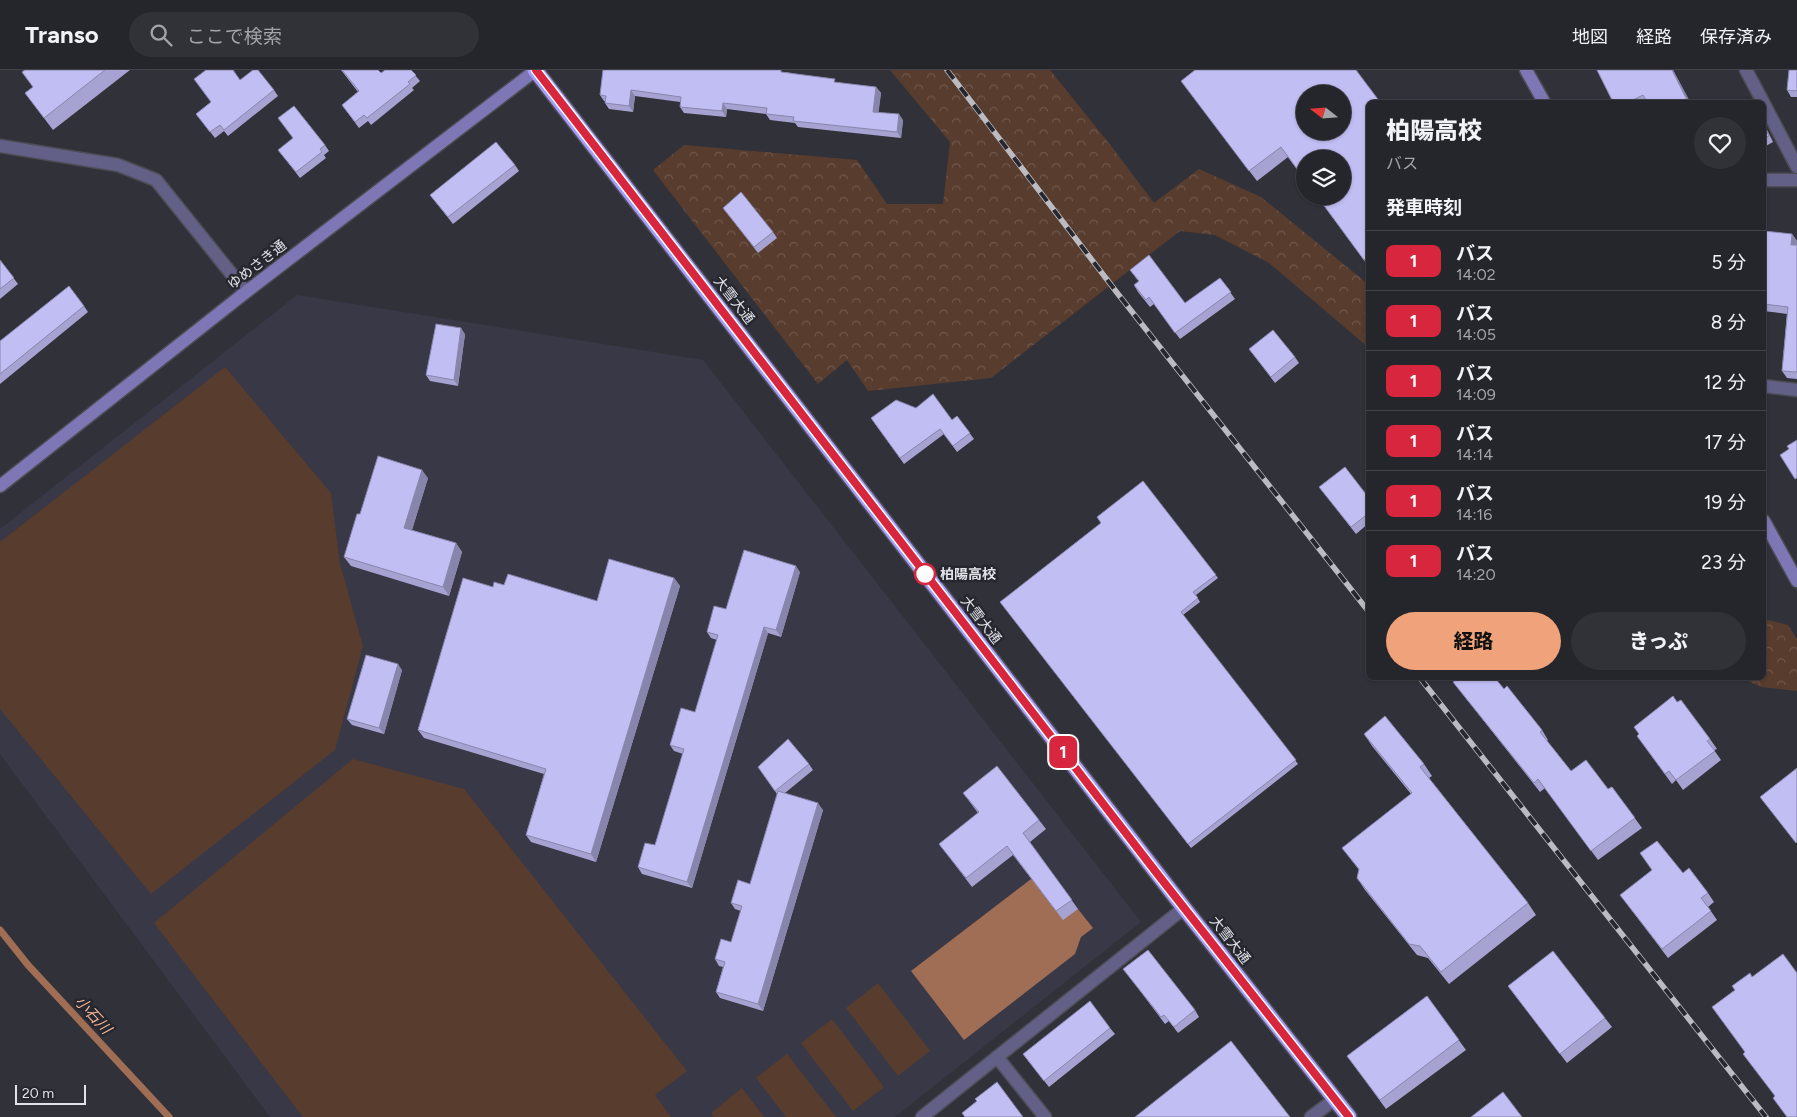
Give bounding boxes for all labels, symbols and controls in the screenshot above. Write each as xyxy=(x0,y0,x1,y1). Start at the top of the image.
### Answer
search box xyxy=(129,12,479,57)
text: Transo xyxy=(25,20,99,49)
icon: search xyxy=(147,21,175,49)
text: ここで検索 xyxy=(187,25,282,48)
text: 地図 xyxy=(1572,26,1608,48)
text: 経路 xyxy=(1636,26,1672,48)
text: 保存済み xyxy=(1700,26,1772,48)
north arrow xyxy=(1296,85,1351,140)
map controls xyxy=(1296,85,1351,205)
text: 柏陽高校 xyxy=(1386,116,1482,145)
button: heart xyxy=(1694,117,1746,169)
button: layers xyxy=(1296,150,1351,205)
text: バス xyxy=(1386,154,1418,173)
text: 発車時刻 xyxy=(1386,196,1462,219)
street label: ゆめさき通 xyxy=(224,237,290,293)
text: バス xyxy=(1456,242,1494,265)
text: 1 xyxy=(1410,250,1417,272)
text: 5 分 xyxy=(1711,251,1746,274)
text: 14:02 xyxy=(1456,265,1496,284)
street label: 大雪大通 xyxy=(710,273,758,327)
text: バス xyxy=(1456,302,1494,325)
text: 1 xyxy=(1410,310,1417,332)
text: 8 分 xyxy=(1711,311,1746,334)
text: 14:05 xyxy=(1456,325,1496,344)
text: バス xyxy=(1456,362,1494,385)
text: 1 xyxy=(1410,370,1417,392)
text: 12 分 xyxy=(1704,371,1746,394)
text: 14:09 xyxy=(1456,385,1496,404)
text: バス xyxy=(1456,422,1494,445)
text: 1 xyxy=(1410,430,1417,452)
text: 17 分 xyxy=(1704,431,1746,454)
text: 14:14 xyxy=(1456,445,1493,464)
text: バス xyxy=(1456,482,1494,505)
text: 1 xyxy=(1410,490,1417,512)
text: 19 分 xyxy=(1704,491,1746,514)
text: 14:16 xyxy=(1456,505,1492,524)
text: バス xyxy=(1456,542,1494,565)
text: 1 xyxy=(1410,550,1417,572)
text: 23 分 xyxy=(1701,551,1746,574)
marker: 柏陽高校 xyxy=(914,563,936,585)
text: 14:20 xyxy=(1456,565,1496,584)
place label: 柏陽高校 xyxy=(940,566,996,583)
street label: 大雪大通 xyxy=(957,593,1005,647)
button: 経路 xyxy=(1386,612,1561,670)
button: きっぷ xyxy=(1571,612,1746,670)
line badge: 1 xyxy=(1047,736,1079,768)
text: 1 xyxy=(1059,741,1067,763)
street label: 大雪大通 xyxy=(1206,913,1254,967)
water label: 小石川 xyxy=(71,992,116,1039)
scale bar xyxy=(15,1082,86,1105)
text: 20 m xyxy=(22,1085,54,1102)

